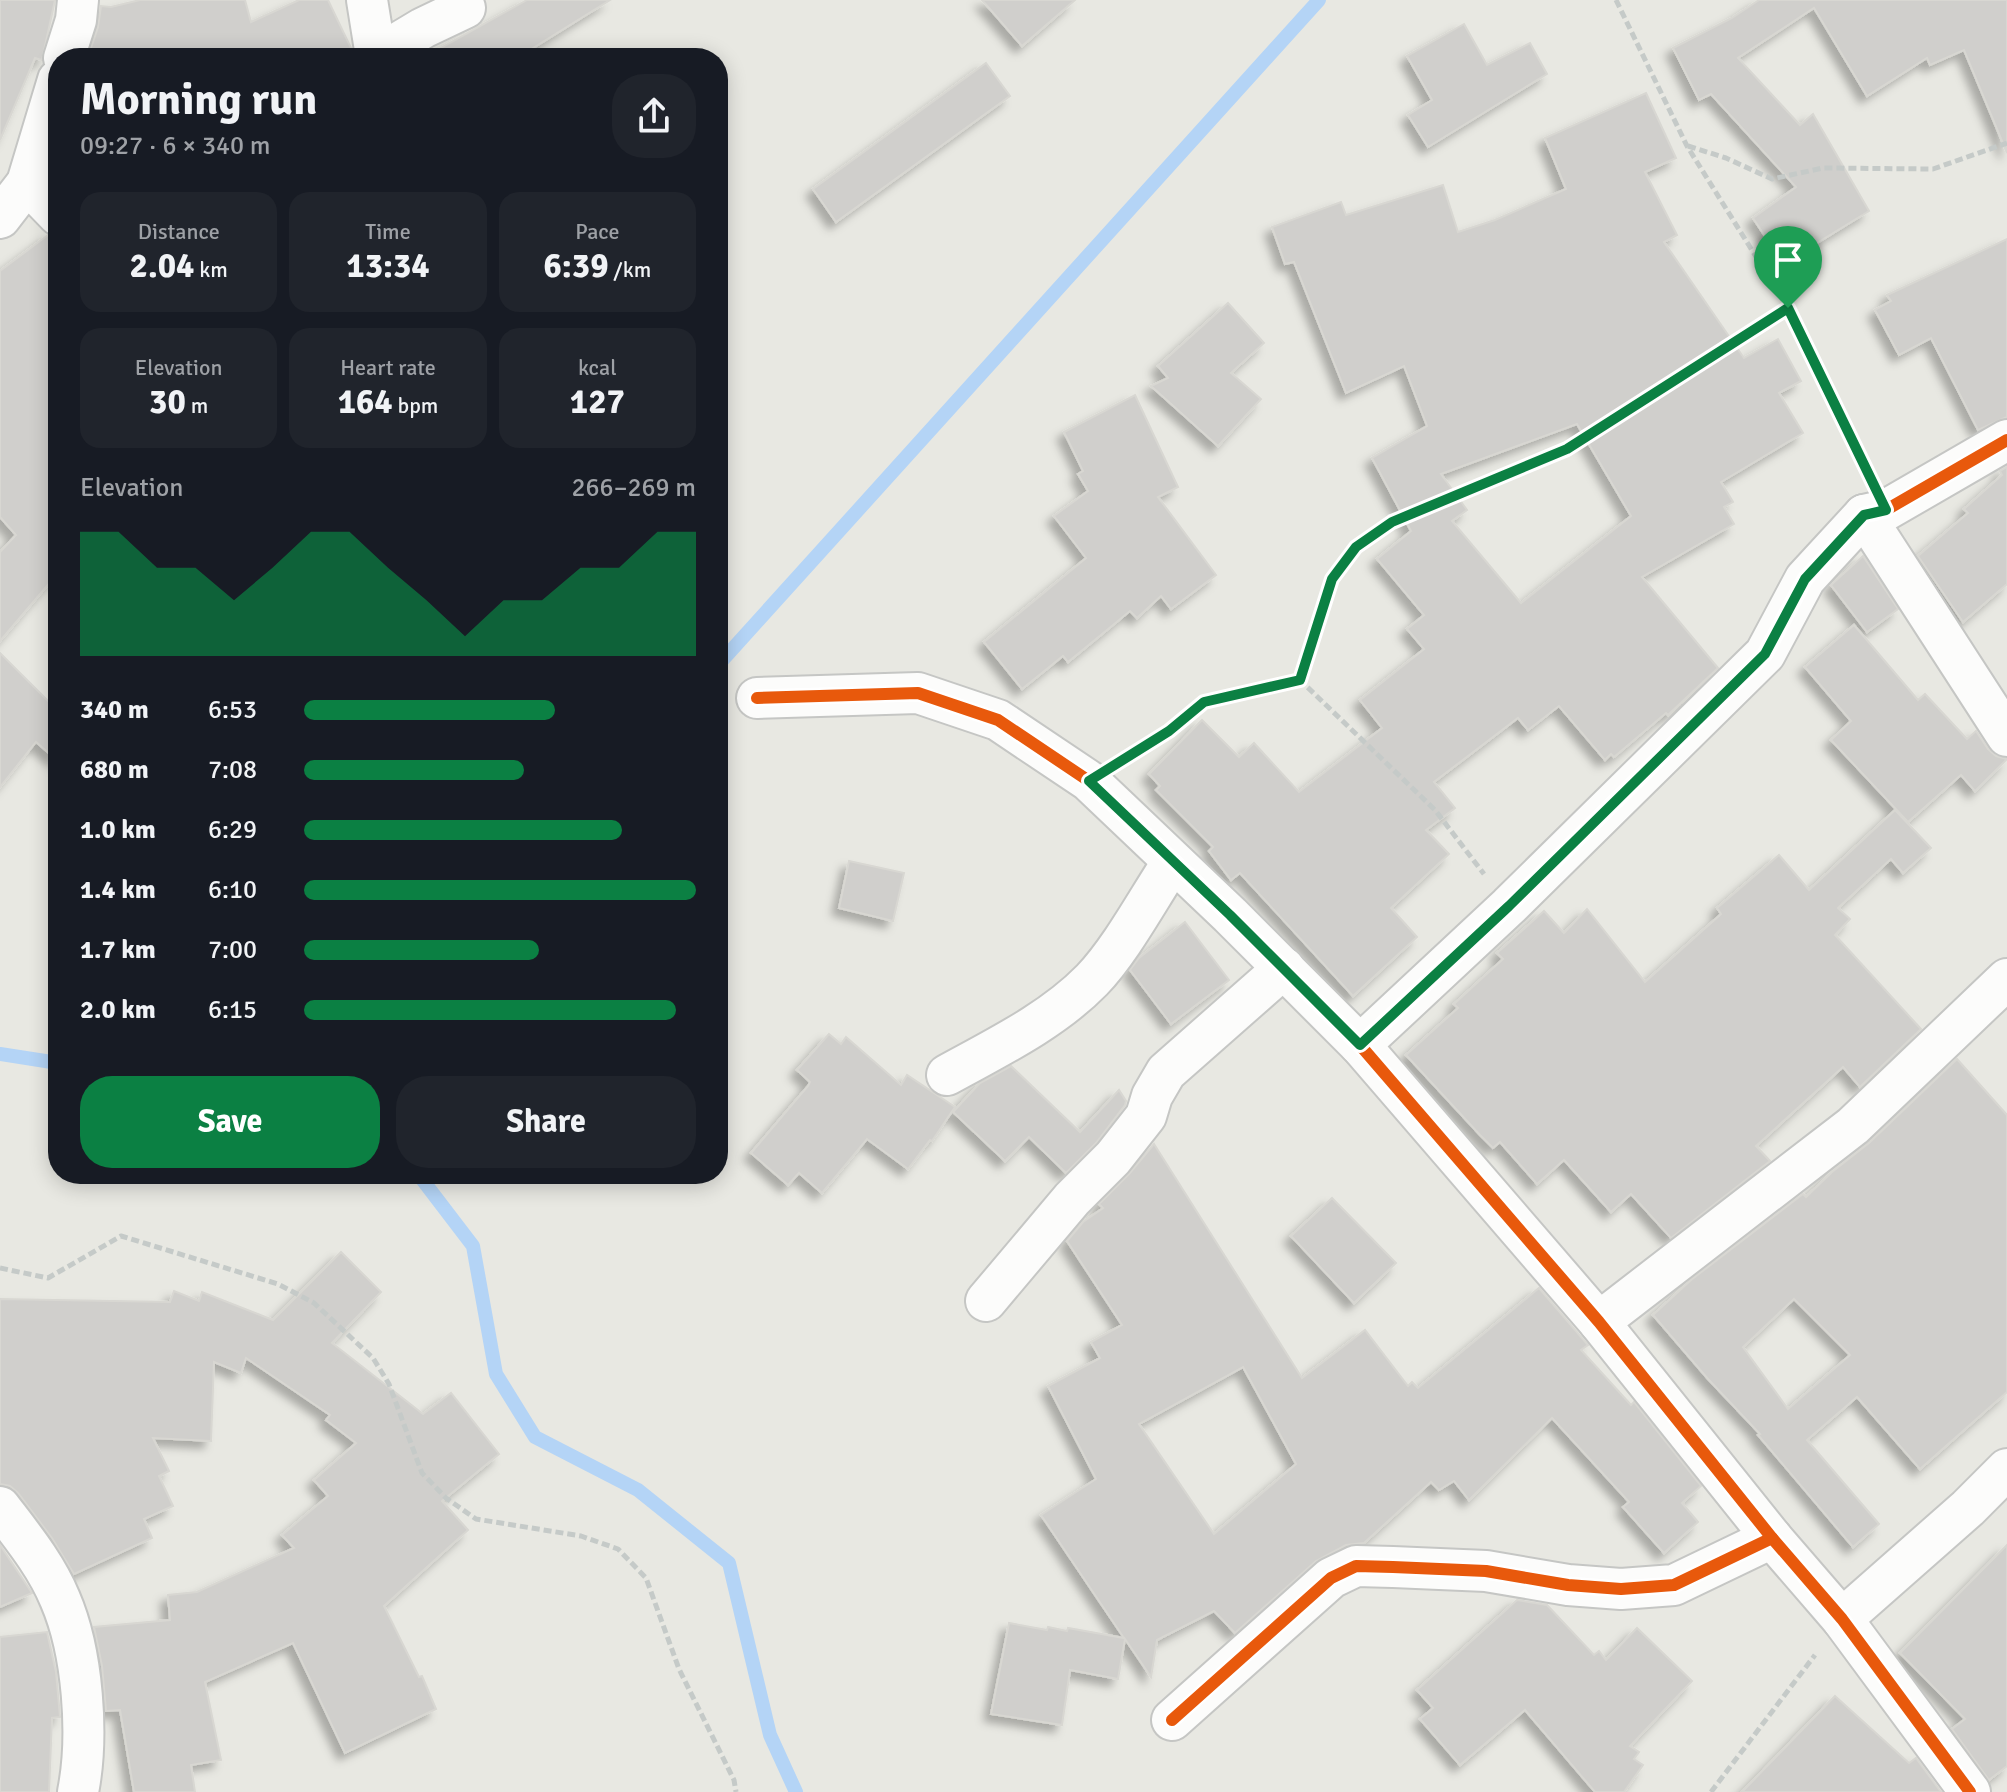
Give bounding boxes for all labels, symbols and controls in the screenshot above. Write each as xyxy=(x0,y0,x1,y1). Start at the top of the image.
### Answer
text: Morning run xyxy=(80,73,317,127)
button: share xyxy=(612,74,696,158)
text: 09:27 · 6 × 340 m xyxy=(80,130,271,162)
text: Distance xyxy=(138,218,220,245)
text: Time xyxy=(365,218,411,245)
text: Pace xyxy=(575,218,619,245)
pin xyxy=(1754,226,1822,308)
icon: arrive xyxy=(1766,238,1810,282)
text: 2.04 xyxy=(130,245,194,287)
text: 13:34 xyxy=(346,245,430,287)
text: 6:39 xyxy=(543,245,609,287)
text: km xyxy=(194,256,228,283)
text: /km xyxy=(609,256,651,283)
text: Elevation xyxy=(135,354,222,381)
text: Heart rate xyxy=(340,354,436,381)
text: kcal xyxy=(578,354,617,381)
text: 30 xyxy=(149,381,186,423)
text: 164 xyxy=(338,381,393,423)
text: 127 xyxy=(570,381,625,423)
text: m xyxy=(186,392,208,419)
text: bpm xyxy=(393,392,438,419)
text: Elevation xyxy=(80,472,184,504)
text: 266–269 m xyxy=(572,472,696,504)
text: 340 m xyxy=(80,694,149,726)
text: 6:53 xyxy=(208,694,257,726)
text: 680 m xyxy=(80,754,149,786)
text: 7:08 xyxy=(208,754,257,786)
text: 1.0 km xyxy=(80,814,156,846)
text: 6:29 xyxy=(208,814,257,846)
text: 1.4 km xyxy=(80,874,156,906)
text: 6:10 xyxy=(208,874,257,906)
text: 1.7 km xyxy=(80,934,156,966)
text: 7:00 xyxy=(208,934,257,966)
text: 2.0 km xyxy=(80,994,156,1026)
text: 6:15 xyxy=(208,994,257,1026)
button: Save xyxy=(80,1076,380,1168)
button: Share xyxy=(396,1076,696,1168)

